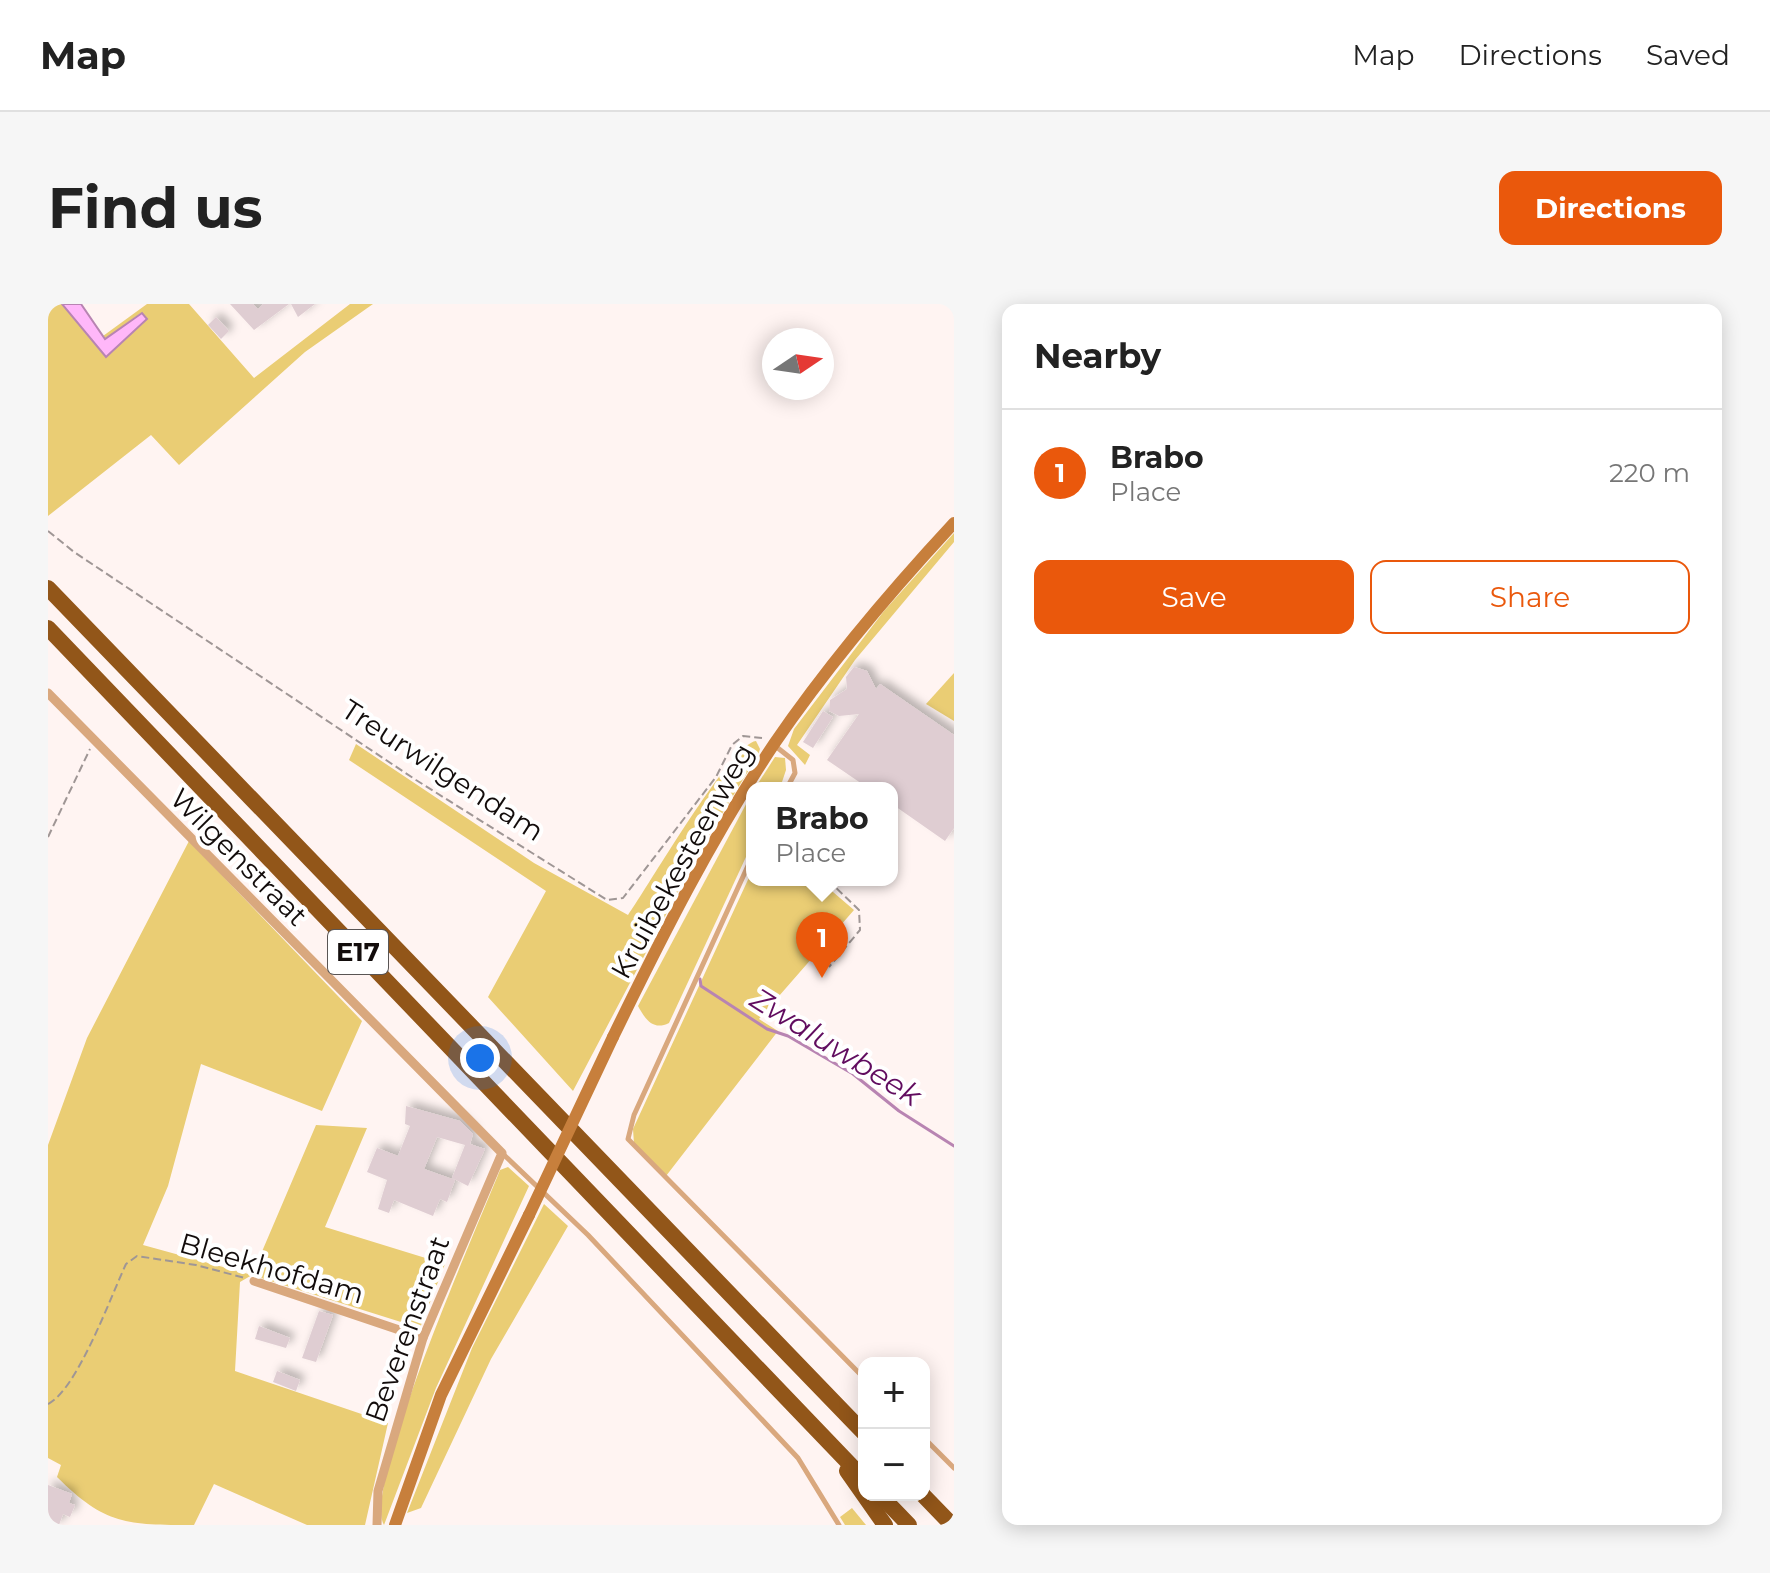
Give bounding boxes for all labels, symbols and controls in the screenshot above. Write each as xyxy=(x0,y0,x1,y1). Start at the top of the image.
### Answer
text: Map xyxy=(40,32,126,79)
text: Map xyxy=(1352,38,1414,72)
text: Directions xyxy=(1458,38,1602,72)
text: Saved xyxy=(1646,38,1730,72)
button: Directions xyxy=(1499,171,1722,245)
text: Find us xyxy=(48,174,262,242)
north arrow xyxy=(762,328,834,400)
text: Nearby xyxy=(1034,335,1161,377)
text: Brabo xyxy=(1110,439,1204,476)
text: 1 xyxy=(1055,457,1065,489)
text: 220 m xyxy=(1609,457,1690,489)
text: Place xyxy=(1110,476,1181,508)
button: Save xyxy=(1034,560,1354,634)
button: Share xyxy=(1370,560,1690,634)
street label: Treurwilgendam xyxy=(336,692,550,848)
street label: Kruibekesteenweg xyxy=(603,738,761,984)
street label: Wilgenstraat xyxy=(163,781,315,933)
popup xyxy=(746,782,898,886)
text: Brabo xyxy=(775,800,869,837)
text: Place xyxy=(775,837,846,869)
pin: 1 xyxy=(796,912,848,978)
road number: E17 xyxy=(328,930,388,974)
water label: Zwaluwbeek xyxy=(743,979,929,1115)
your location xyxy=(460,1038,500,1078)
street label: Bleekhofdam xyxy=(176,1225,368,1311)
street label: Beverenstraat xyxy=(358,1231,456,1427)
map controls xyxy=(858,1357,930,1501)
button: + xyxy=(858,1357,930,1429)
button: − xyxy=(858,1429,930,1501)

